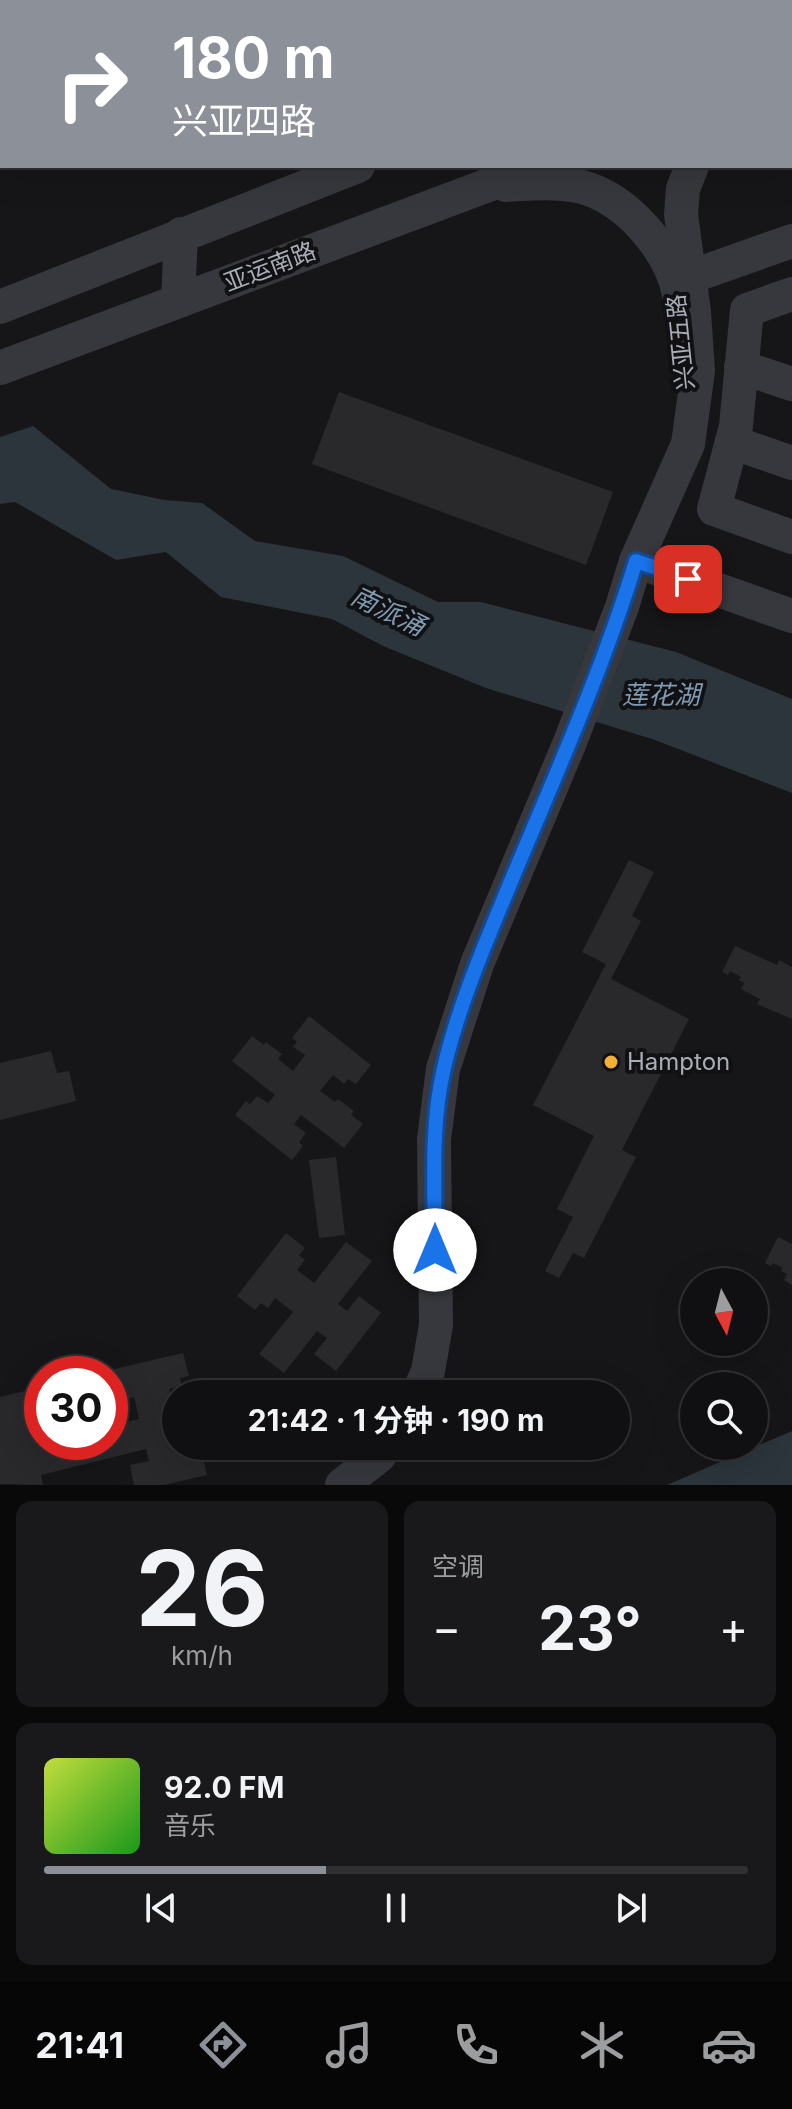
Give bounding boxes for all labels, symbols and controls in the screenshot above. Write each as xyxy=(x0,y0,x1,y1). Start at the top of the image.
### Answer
text: 180 m xyxy=(172,24,335,92)
icon: right xyxy=(40,32,144,136)
text: 兴亚四路 xyxy=(172,99,316,143)
street label: 亚运南路 xyxy=(220,236,320,297)
street label: 兴亚五路 xyxy=(661,293,700,391)
pin xyxy=(654,545,722,613)
icon: arrive xyxy=(666,557,710,601)
water label: 南派涌 xyxy=(346,580,433,643)
water label: 莲花湖 xyxy=(622,679,704,710)
place label: Hampton xyxy=(627,1047,730,1076)
marker: Hampton xyxy=(602,1053,620,1071)
position arrow xyxy=(393,1208,477,1292)
north arrow xyxy=(680,1268,768,1356)
map controls xyxy=(680,1268,768,1460)
speed limit sign: 30 xyxy=(24,1356,128,1460)
button: search xyxy=(680,1372,768,1460)
text: 21:42 · 1 分钟 · 190 m xyxy=(248,1402,544,1438)
text: 26 xyxy=(135,1525,269,1651)
text: 空调 xyxy=(432,1551,484,1582)
text: 23° xyxy=(538,1592,642,1664)
text: − xyxy=(432,1601,461,1655)
text: + xyxy=(719,1601,748,1655)
text: km/h xyxy=(171,1640,233,1671)
text: 92.0 FM xyxy=(164,1769,284,1805)
text: 音乐 xyxy=(164,1810,216,1841)
icon: previous xyxy=(139,1886,183,1930)
icon: pause xyxy=(374,1886,418,1930)
icon: next xyxy=(609,1886,653,1930)
icon: directions xyxy=(195,2017,251,2073)
icon: music xyxy=(321,2017,377,2073)
icon: phone xyxy=(448,2017,504,2073)
icon: climate xyxy=(574,2017,630,2073)
icon: car xyxy=(701,2017,757,2073)
text: 21:41 xyxy=(35,2023,124,2067)

